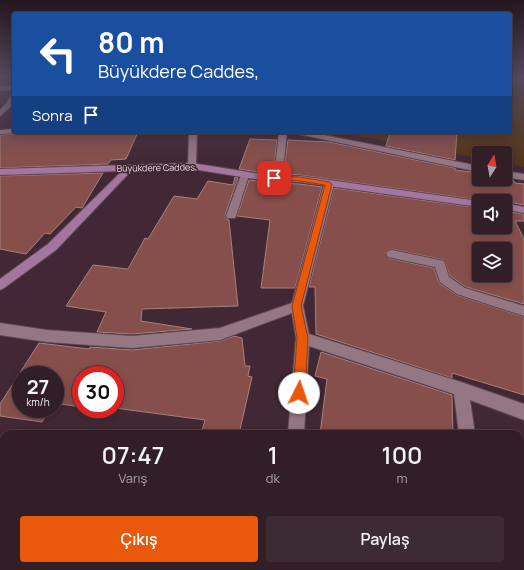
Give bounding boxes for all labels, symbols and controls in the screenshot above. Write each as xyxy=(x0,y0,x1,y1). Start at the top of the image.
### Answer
text: 80 m xyxy=(98,23,164,61)
icon: left xyxy=(32,28,84,80)
text: Büyükdere Caddes, xyxy=(98,59,259,83)
icon: arrive xyxy=(80,104,102,126)
text: Sonra xyxy=(32,105,72,126)
north arrow xyxy=(472,146,512,186)
map controls xyxy=(472,146,512,282)
street label: Büyükdere Caddes, xyxy=(117,160,197,175)
pin xyxy=(257,161,291,195)
icon: arrive xyxy=(263,167,285,189)
button: sound xyxy=(472,194,512,234)
button: layers xyxy=(472,242,512,282)
speed limit sign: 30 xyxy=(72,366,124,418)
position arrow xyxy=(278,372,320,414)
text: 27 xyxy=(27,373,49,400)
text: km/h xyxy=(26,395,50,409)
text: 07:47 xyxy=(102,438,164,471)
text: 1 xyxy=(268,438,278,471)
text: 100 xyxy=(382,438,422,471)
text: Varış xyxy=(118,469,147,487)
text: dk xyxy=(266,469,280,487)
text: m xyxy=(396,469,408,487)
button: Çıkış xyxy=(20,516,258,562)
button: Paylaş xyxy=(266,516,504,562)

